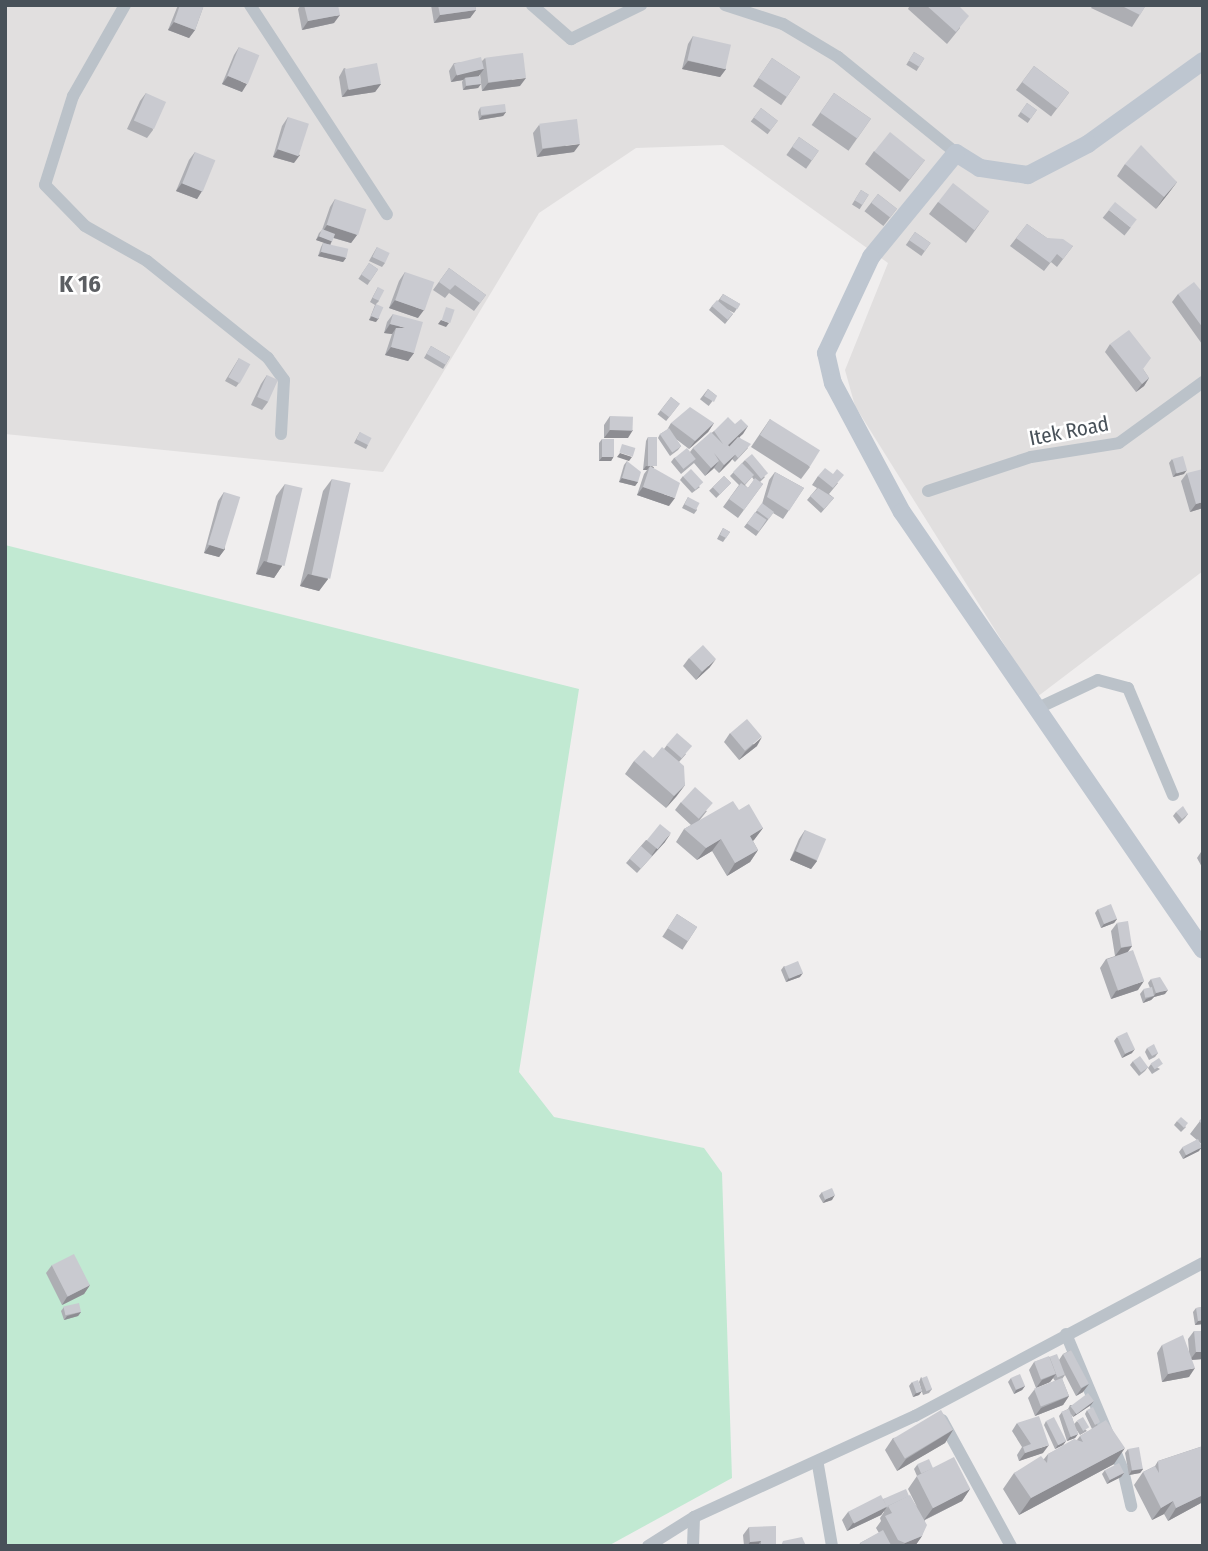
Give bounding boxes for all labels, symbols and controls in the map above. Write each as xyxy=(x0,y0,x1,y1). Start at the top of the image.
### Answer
district label: K 16 xyxy=(59,271,101,299)
street label: Itek Road xyxy=(1027,411,1111,451)

